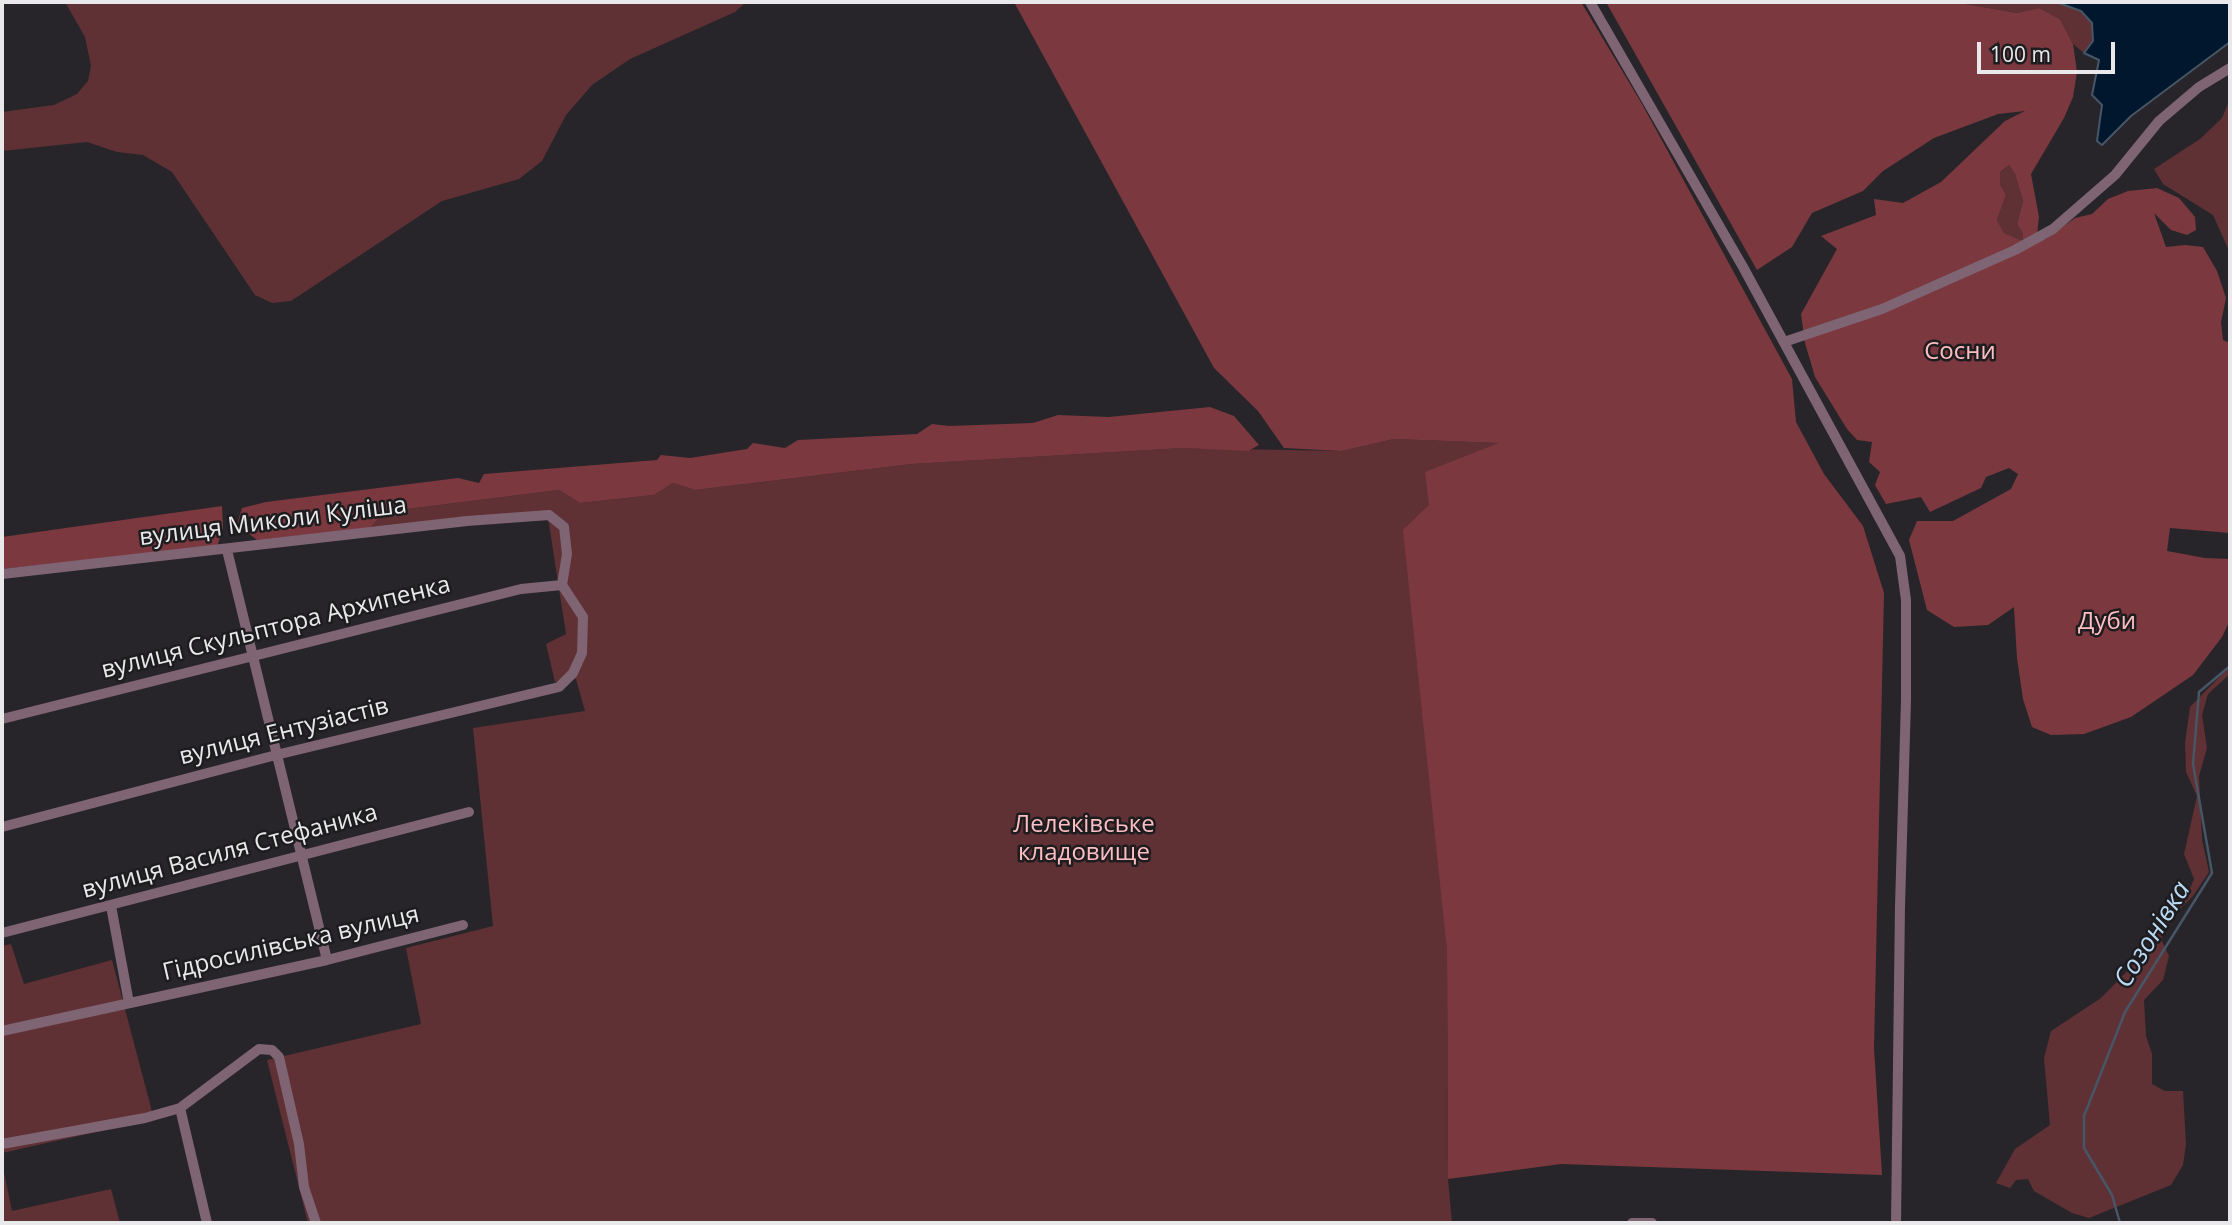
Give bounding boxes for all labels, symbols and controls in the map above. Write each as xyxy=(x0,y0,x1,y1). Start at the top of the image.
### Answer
scale bar xyxy=(1980,28,2118,72)
text: 100 m xyxy=(1990,40,2051,68)
park label: Сосни xyxy=(1924,338,1996,366)
street label: вулиця Миколи Куліша xyxy=(138,491,408,553)
street label: вулиця Скульптора Архипенка xyxy=(99,571,453,685)
park label: Дуби xyxy=(2078,608,2136,636)
street label: вулиця Ентузіастів xyxy=(176,692,392,772)
street label: вулиця Василя Стефаника xyxy=(79,799,381,905)
park label: Лелеківське кладовище xyxy=(1013,811,1155,867)
water label: Созонівка xyxy=(2108,876,2198,994)
street label: Гідросилівська вулиця xyxy=(160,900,422,988)

